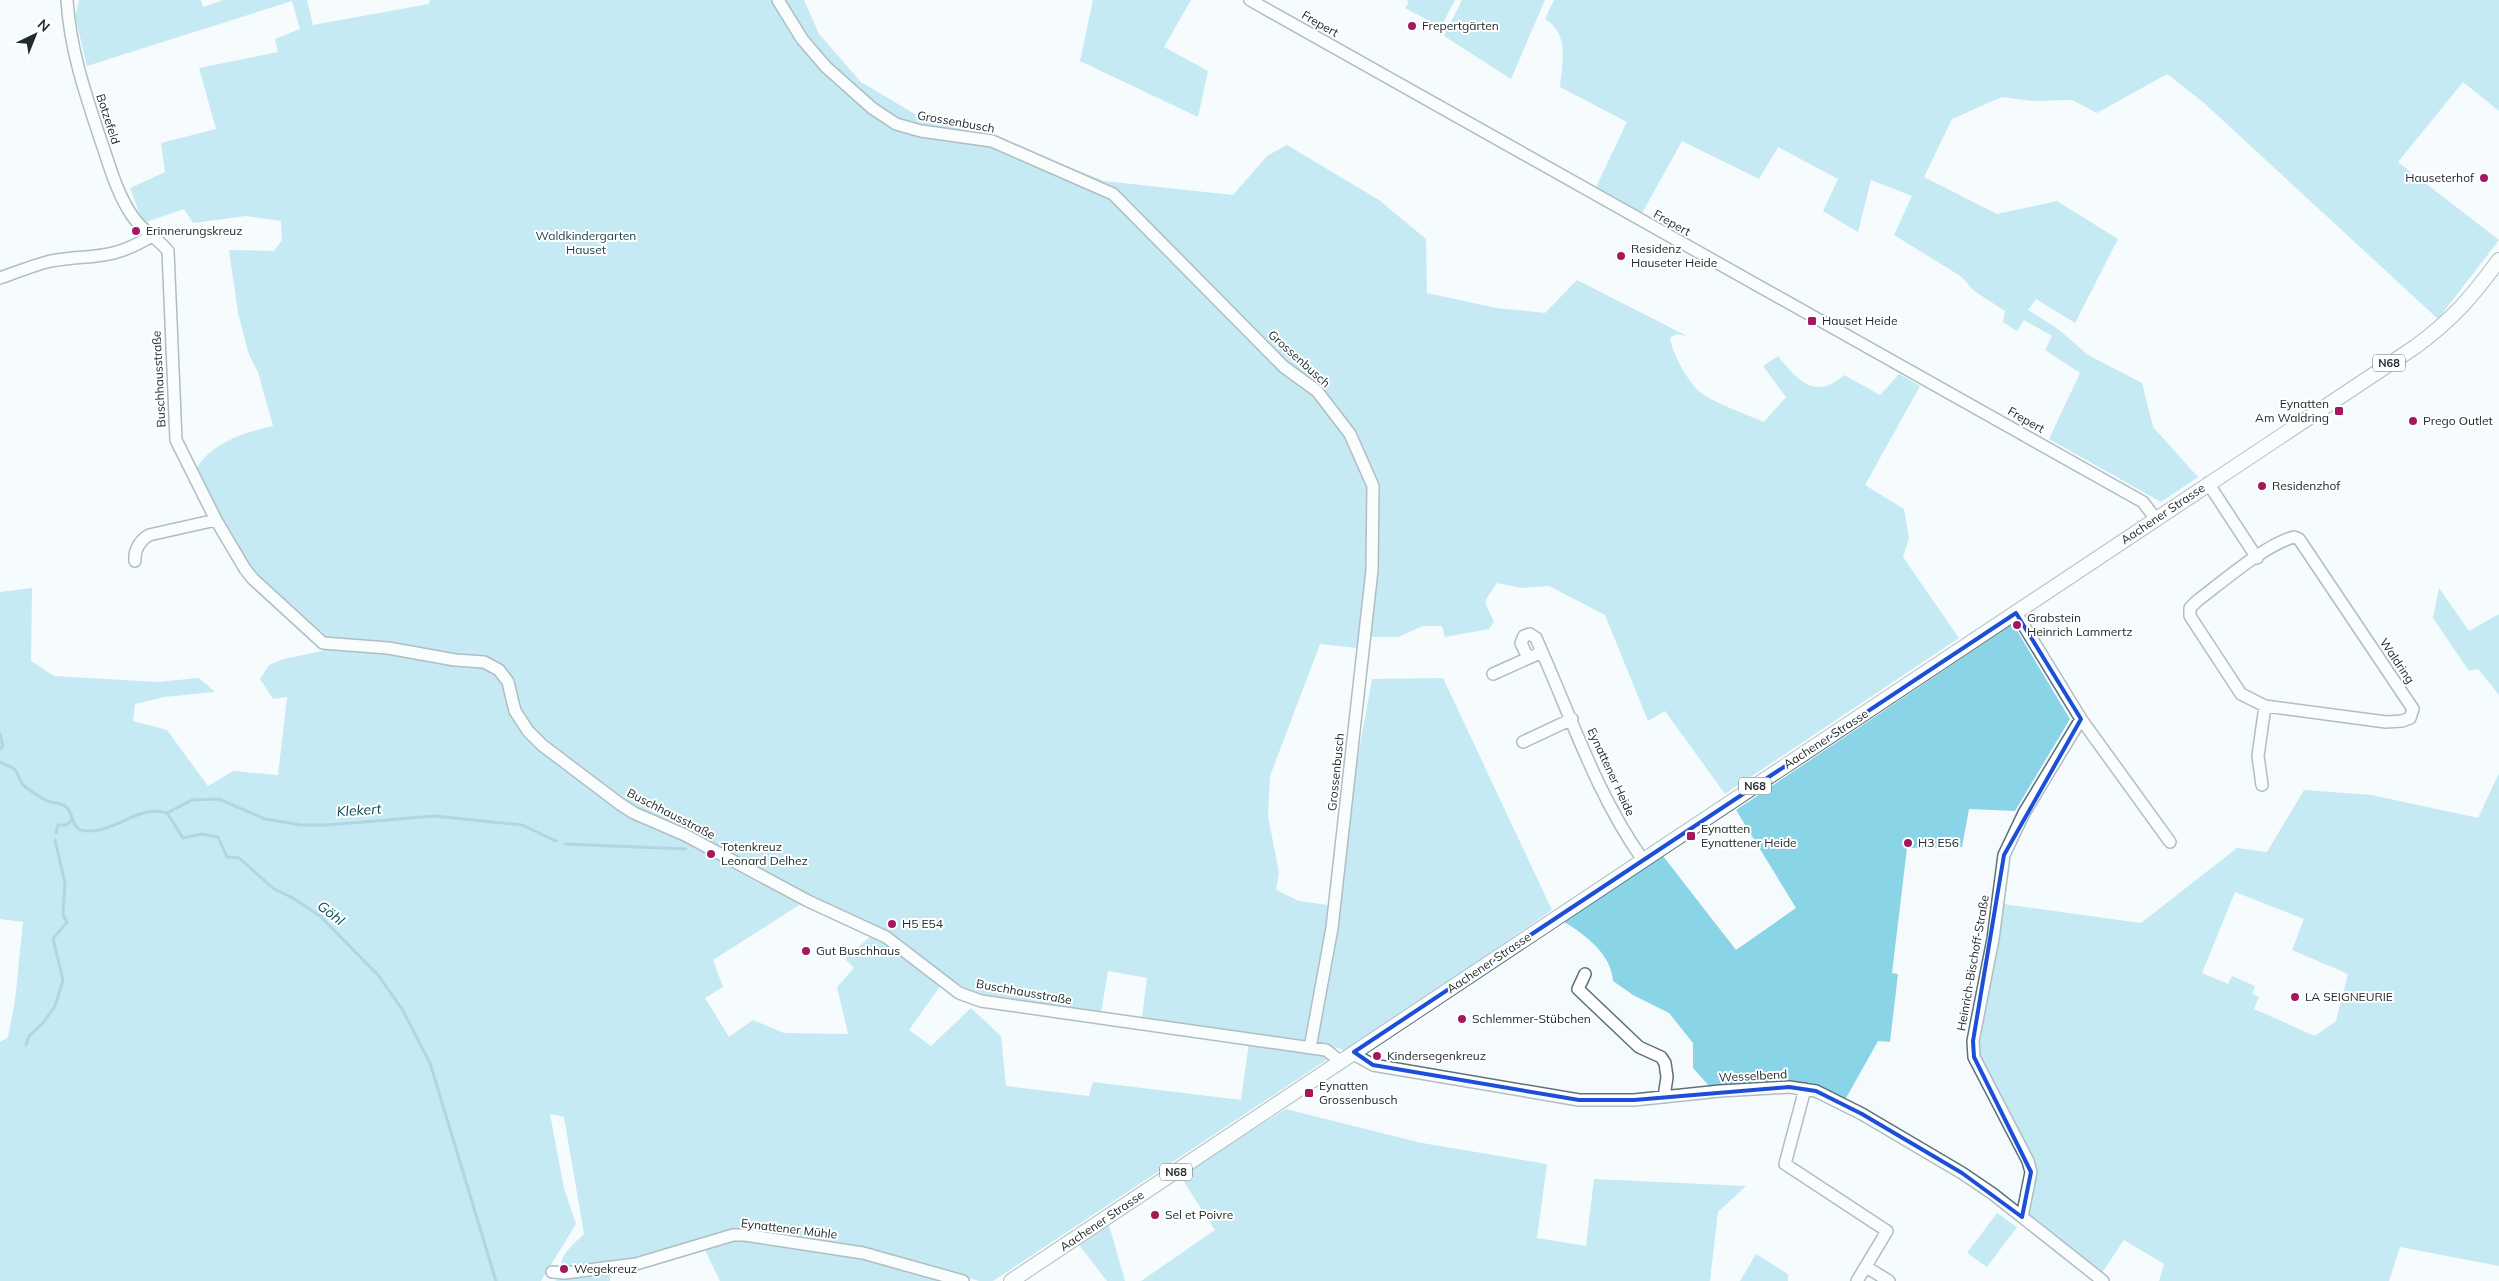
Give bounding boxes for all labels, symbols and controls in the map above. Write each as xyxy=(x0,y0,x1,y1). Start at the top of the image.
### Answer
street label: Frepert xyxy=(1299,7,1341,40)
north arrow xyxy=(10,10,60,60)
text: N xyxy=(34,15,54,36)
place label: Frepertgärten xyxy=(1422,18,1499,33)
marker: Frepertgärten xyxy=(1406,20,1418,32)
street label: Botzefeld xyxy=(93,92,124,146)
street label: Grossenbusch xyxy=(916,107,996,136)
place label: Hauseterhof xyxy=(2405,170,2475,185)
marker: Hauseterhof xyxy=(2478,172,2490,184)
street label: Frepert xyxy=(1651,206,1693,239)
place label: Erinnerungskreuz xyxy=(146,223,243,238)
marker: Erinnerungskreuz xyxy=(130,225,142,237)
park label: Waldkindergarten Hauset xyxy=(536,228,636,257)
place label: Residenz Hauseter Heide xyxy=(1631,241,1717,270)
marker: Residenz Hauseter Heide xyxy=(1615,250,1627,262)
place label: Hauset Heide xyxy=(1822,313,1897,328)
marker: Hauset Heide xyxy=(1806,315,1818,327)
street label: Grossenbusch xyxy=(1265,327,1333,390)
street label: Buschhausstraße xyxy=(148,330,169,428)
road number: N68 xyxy=(2373,354,2405,372)
place label: Eynatten Am Waldring xyxy=(2255,396,2329,425)
street label: Frepert xyxy=(2005,403,2047,436)
marker: Eynatten Am Waldring xyxy=(2333,405,2345,417)
place label: Prego Outlet xyxy=(2423,413,2493,428)
marker: Prego Outlet xyxy=(2407,415,2419,427)
place label: Residenzhof xyxy=(2272,478,2341,493)
street label: Aachener Strasse xyxy=(2118,480,2208,547)
marker: Residenzhof xyxy=(2256,480,2268,492)
place label: Grabstein Heinrich Lammertz xyxy=(2027,610,2132,639)
marker: Grabstein Heinrich Lammertz xyxy=(2011,619,2023,631)
street label: Waldring xyxy=(2377,635,2418,686)
street label: Aachener Strasse xyxy=(1780,706,1871,772)
street label: Eynattener Heide xyxy=(1584,725,1638,818)
street label: Grossenbusch xyxy=(1324,732,1347,812)
road number: N68 xyxy=(1739,778,1771,794)
street label: Buschhausstraße xyxy=(625,785,718,842)
water label: Klekert xyxy=(336,799,383,821)
place label: Eynatten Eynattener Heide xyxy=(1701,821,1797,850)
marker: Eynatten Eynattener Heide xyxy=(1685,830,1697,842)
place label: H3 E56 xyxy=(1918,835,1959,850)
marker: H3 E56 xyxy=(1902,837,1914,849)
place label: Totenkreuz Leonard Delhez xyxy=(721,839,808,868)
marker: Totenkreuz Leonard Delhez xyxy=(705,848,717,860)
street label: Heinrich-Bischoff-Straße xyxy=(1953,894,1992,1032)
water label: Göhl xyxy=(314,897,349,930)
place label: H5 E54 xyxy=(902,916,943,931)
marker: H5 E54 xyxy=(886,918,898,930)
street label: Aachener Strasse xyxy=(1444,929,1534,996)
place label: Gut Buschhaus xyxy=(816,943,900,958)
marker: Gut Buschhaus xyxy=(800,945,812,957)
street label: Buschhausstraße xyxy=(975,976,1073,1007)
place label: LA SEIGNEURIE xyxy=(2305,989,2393,1004)
marker: LA SEIGNEURIE xyxy=(2289,991,2301,1003)
place label: Schlemmer-Stübchen xyxy=(1472,1011,1591,1026)
marker: Schlemmer-Stübchen xyxy=(1456,1013,1468,1025)
place label: Kindersegenkreuz xyxy=(1387,1048,1486,1063)
marker: Kindersegenkreuz xyxy=(1371,1050,1383,1062)
street label: Wesselbend xyxy=(1718,1066,1788,1085)
place label: Eynatten Grossenbusch xyxy=(1319,1078,1397,1107)
marker: Eynatten Grossenbusch xyxy=(1303,1087,1315,1099)
road number: N68 xyxy=(1160,1164,1192,1180)
street label: Aachener Strasse xyxy=(1057,1187,1147,1254)
place label: Sel et Poivre xyxy=(1165,1207,1233,1222)
marker: Sel et Poivre xyxy=(1149,1209,1161,1221)
street label: Eynattener Mühle xyxy=(740,1215,838,1242)
place label: Wegekreuz xyxy=(574,1261,637,1276)
marker: Wegekreuz xyxy=(558,1263,570,1275)

